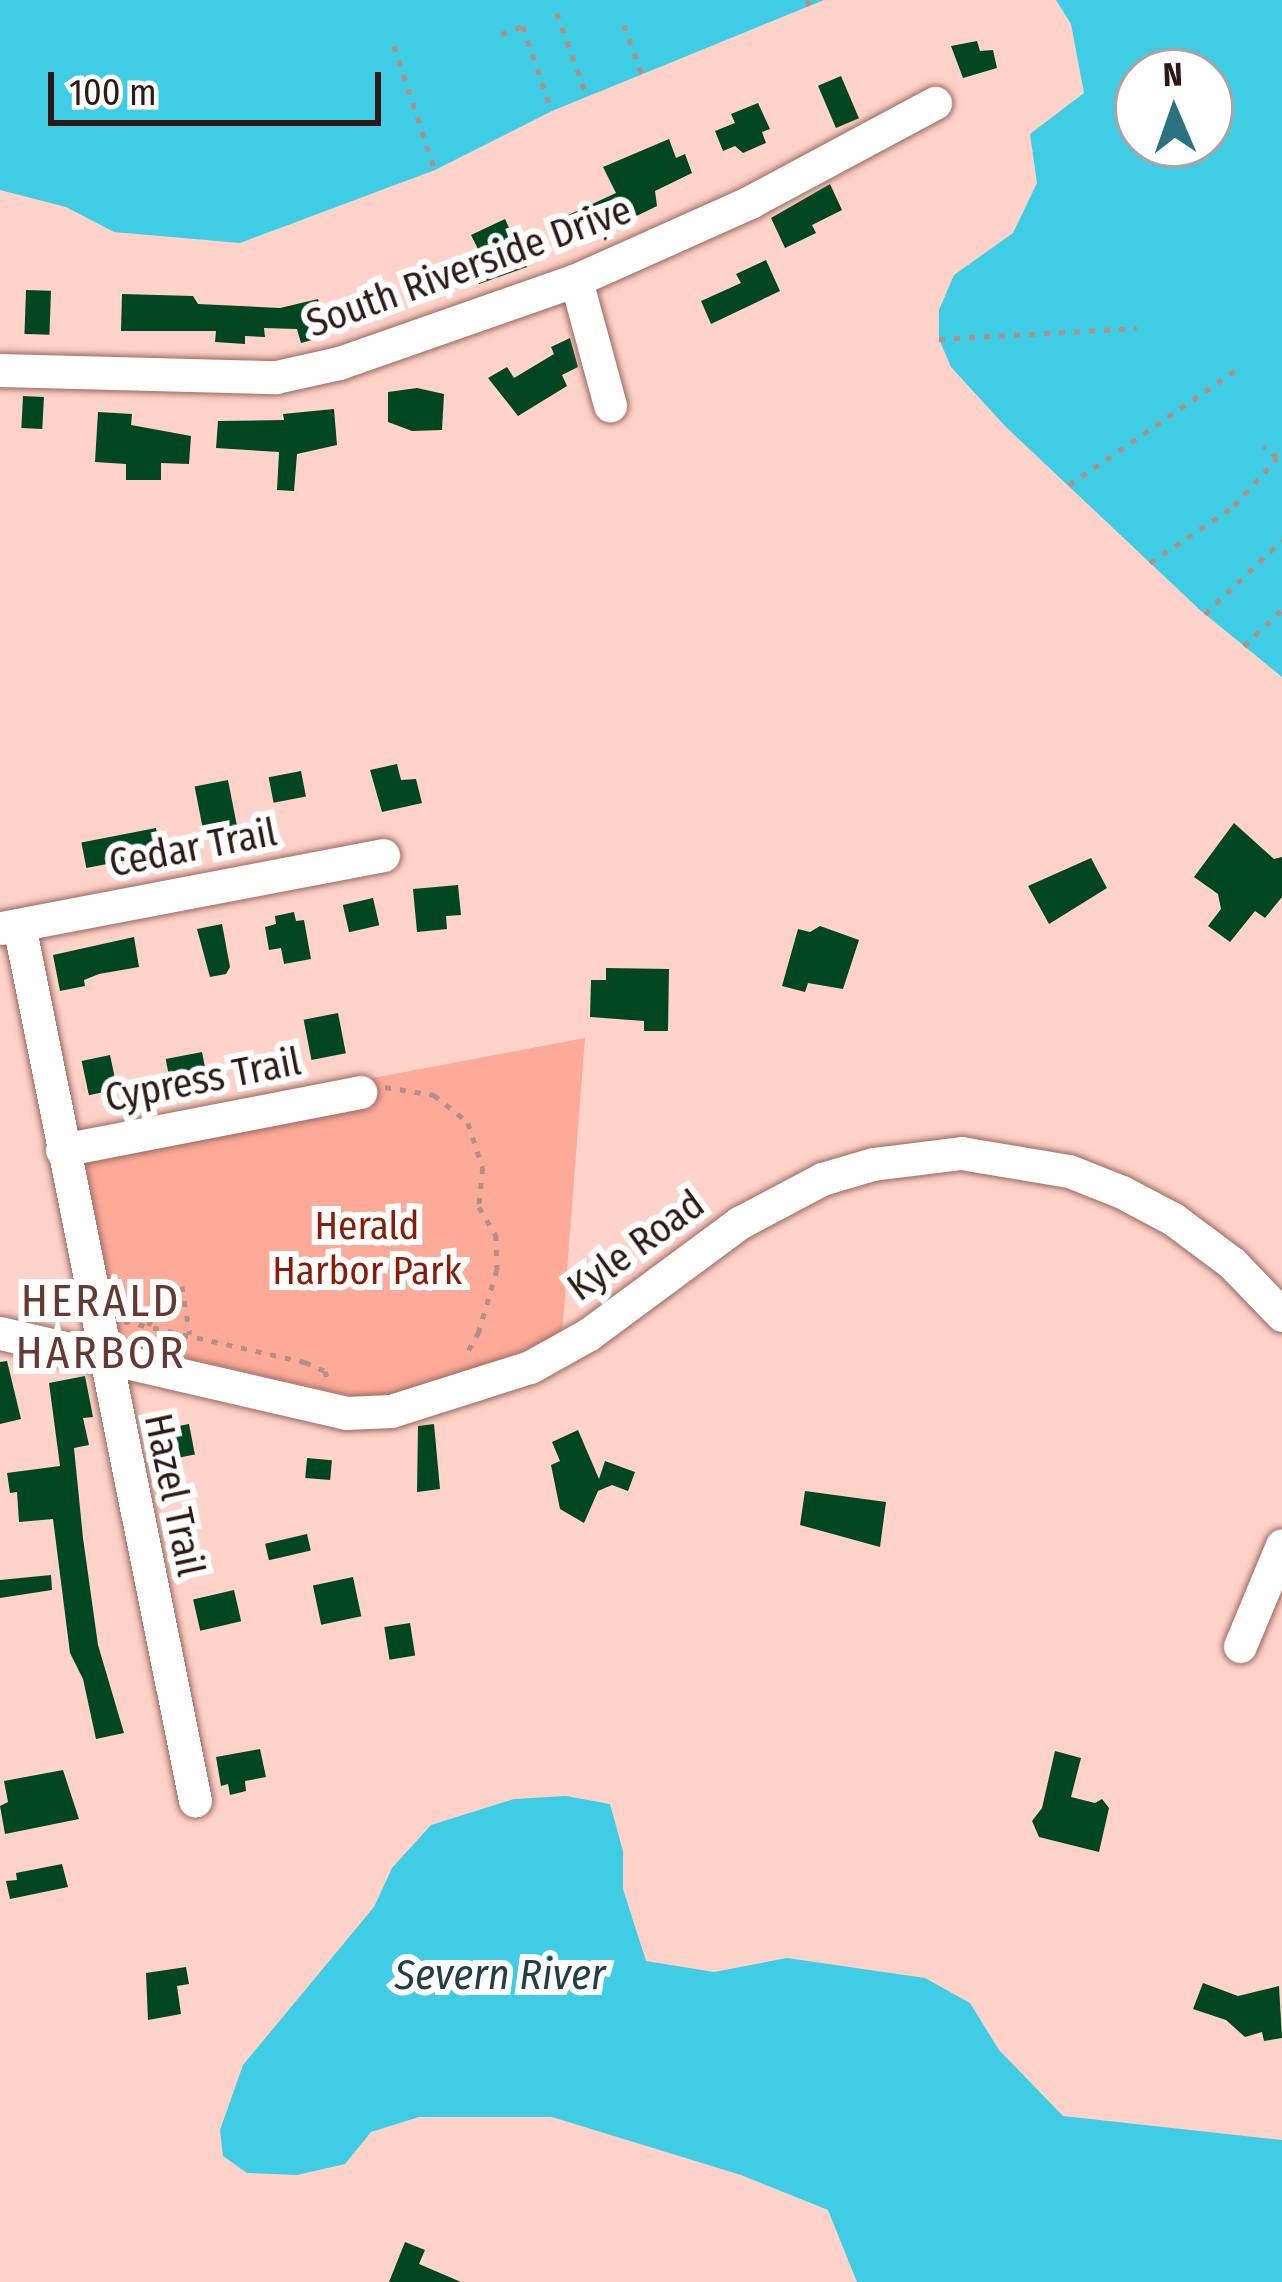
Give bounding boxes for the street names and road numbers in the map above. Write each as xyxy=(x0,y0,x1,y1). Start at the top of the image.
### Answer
street label: South Riverside Drive xyxy=(300,187,638,347)
street label: Cedar Trail xyxy=(105,809,281,887)
street label: Cypress Trail xyxy=(101,1038,305,1122)
street label: Kyle Road xyxy=(559,1181,713,1311)
street label: Hazel Trail xyxy=(134,1409,214,1581)

